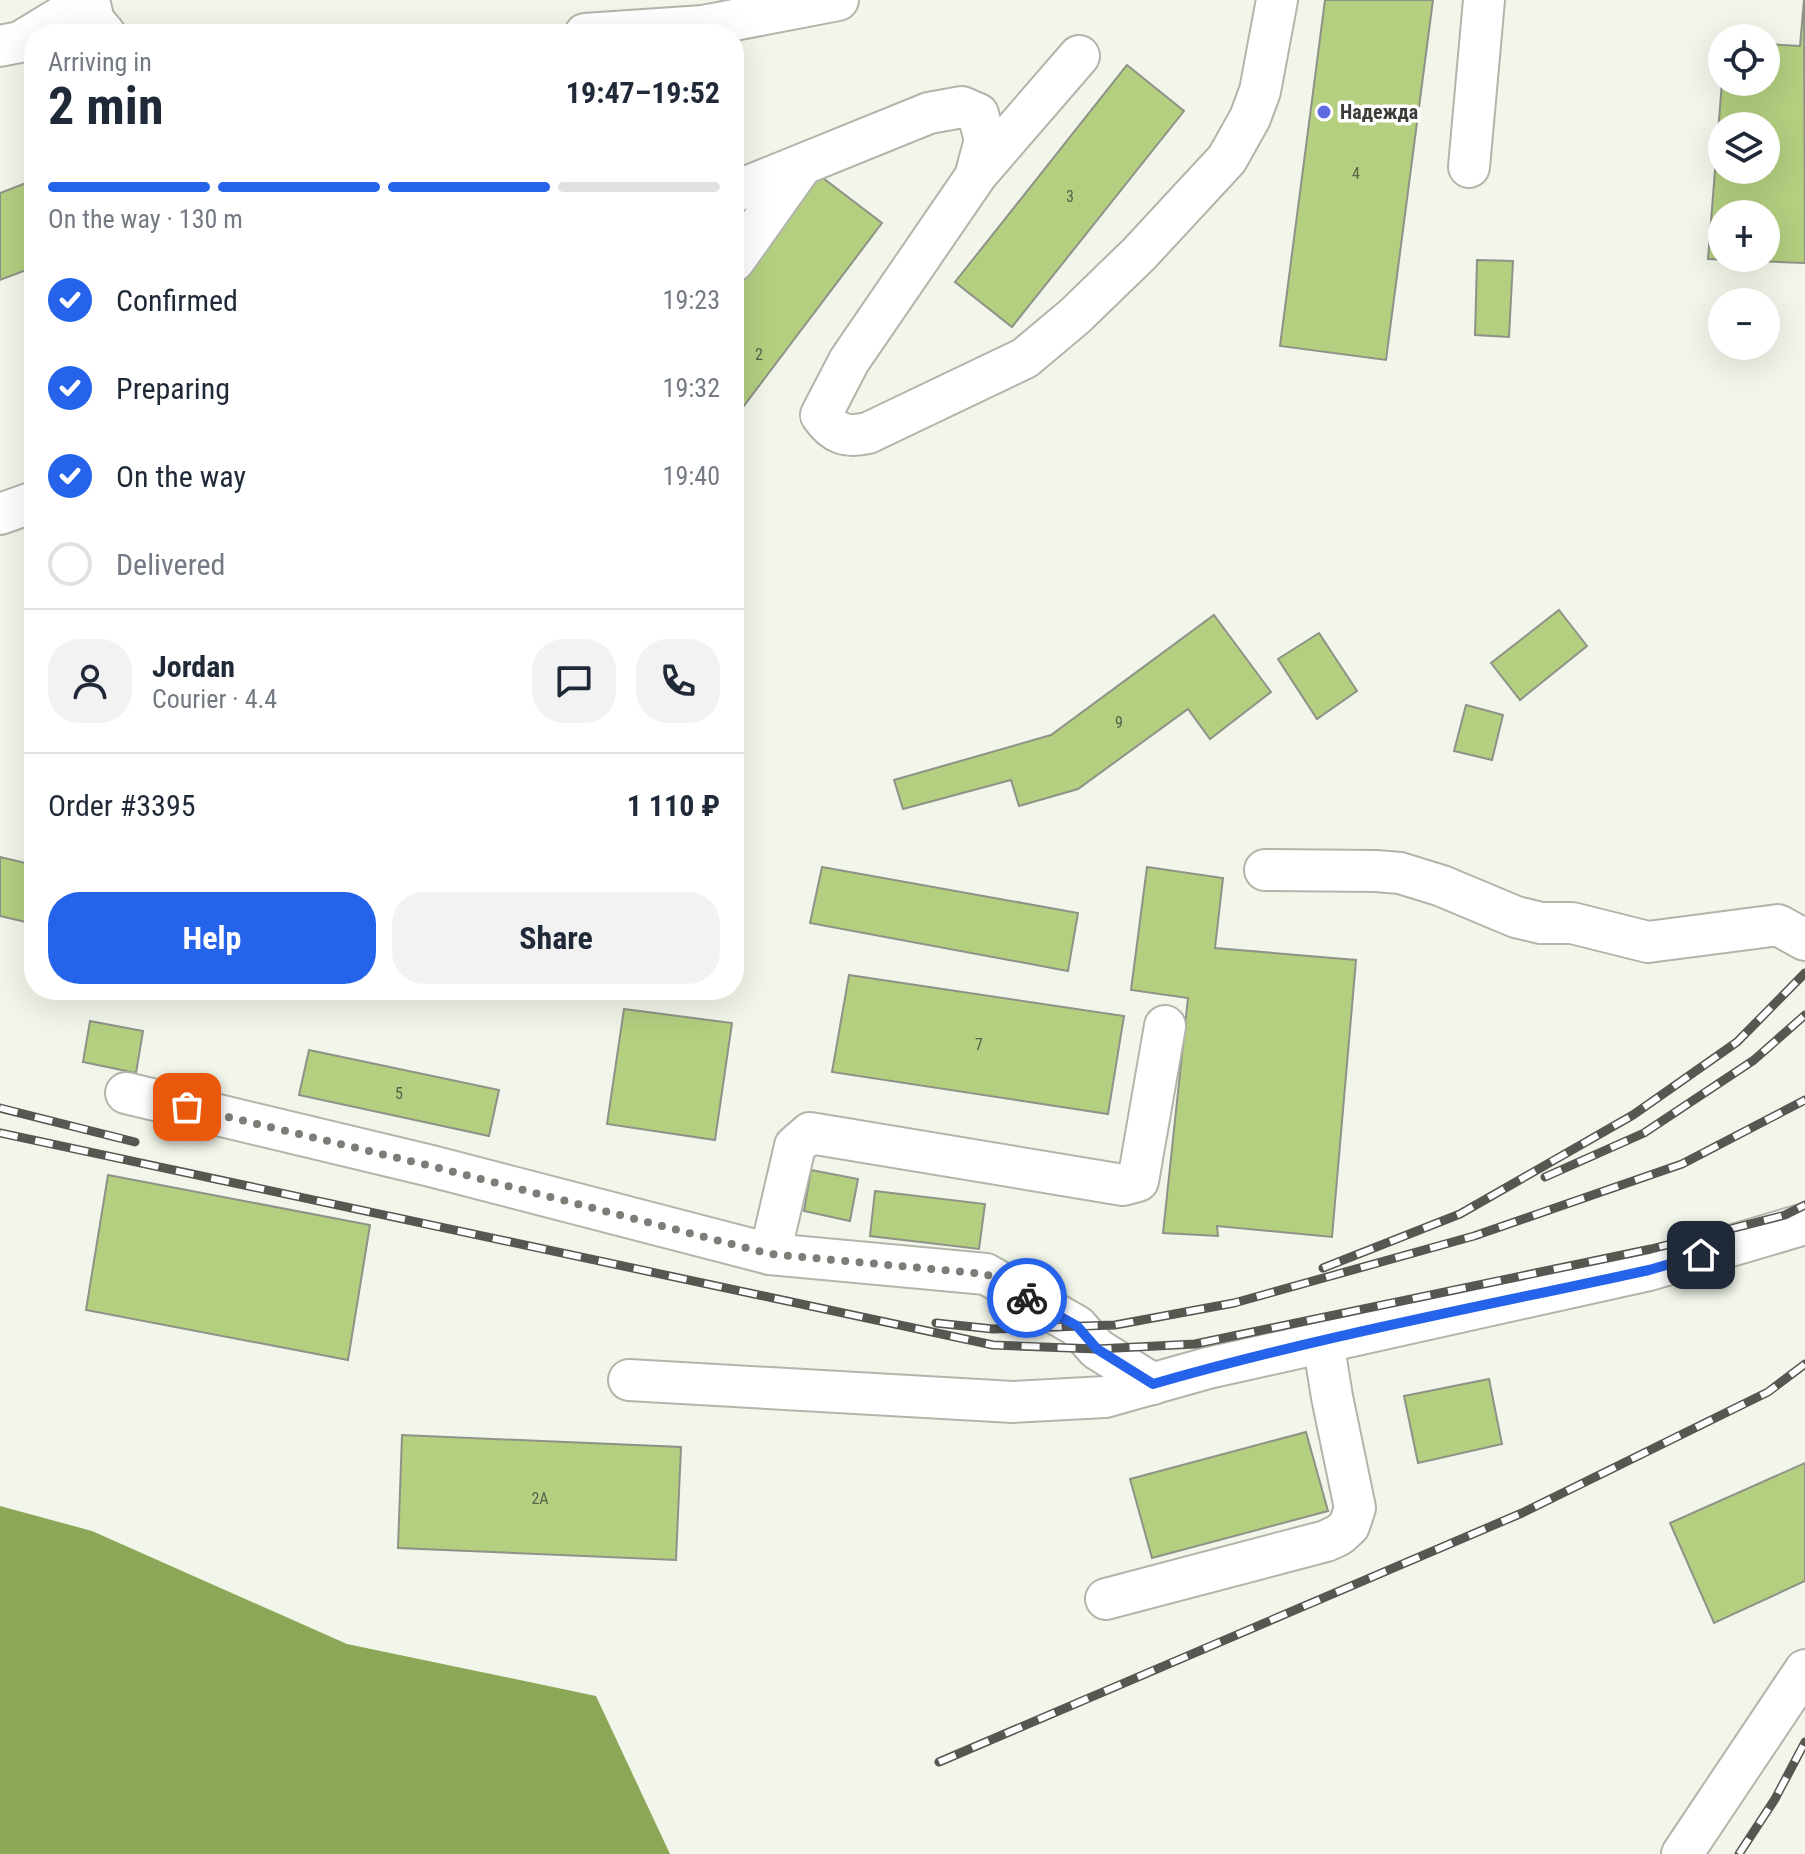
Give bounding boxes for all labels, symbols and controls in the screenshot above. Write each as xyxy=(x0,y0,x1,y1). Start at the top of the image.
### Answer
map controls xyxy=(1708,24,1780,360)
button: locate xyxy=(1708,24,1780,96)
text: Arriving in xyxy=(48,47,152,77)
text: 19:47–19:52 xyxy=(566,75,720,110)
text: 2 min xyxy=(48,76,164,137)
place label: Надежда xyxy=(1340,100,1418,124)
marker: Надежда xyxy=(1315,103,1333,121)
button: layers xyxy=(1708,112,1780,184)
house number: 4 xyxy=(1352,164,1360,183)
house number: 3 xyxy=(1066,187,1074,206)
button: + xyxy=(1708,200,1780,272)
text: On the way · 130 m xyxy=(48,204,243,234)
icon: check xyxy=(48,278,92,322)
text: Confirmed xyxy=(116,283,238,318)
text: 19:23 xyxy=(663,285,720,315)
button: − xyxy=(1708,288,1780,360)
house number: 2 xyxy=(755,345,763,364)
icon: check xyxy=(48,366,92,410)
text: Preparing xyxy=(116,371,230,406)
text: 19:32 xyxy=(663,373,720,403)
icon: check xyxy=(48,454,92,498)
text: On the way xyxy=(116,459,246,494)
text: 19:40 xyxy=(663,461,720,491)
text: Delivered xyxy=(116,547,225,582)
button: person xyxy=(48,639,132,723)
button: chat xyxy=(532,639,616,723)
button: phone xyxy=(636,639,720,723)
text: Jordan xyxy=(152,649,235,684)
text: Courier · 4.4 xyxy=(152,684,277,714)
house number: 9 xyxy=(1115,713,1123,732)
text: Order #3395 xyxy=(48,788,196,823)
text: 1 110 ₽ xyxy=(627,788,720,823)
button: Help xyxy=(48,892,376,984)
button: Share xyxy=(392,892,720,984)
house number: 7 xyxy=(975,1035,983,1054)
pin xyxy=(153,1073,221,1141)
house number: 5 xyxy=(395,1084,403,1103)
icon: bag xyxy=(165,1085,209,1129)
pin xyxy=(1667,1221,1735,1289)
icon: home xyxy=(1679,1233,1723,1277)
courier xyxy=(987,1258,1067,1338)
icon: bike xyxy=(1005,1276,1049,1320)
house number: 2А xyxy=(531,1489,549,1508)

